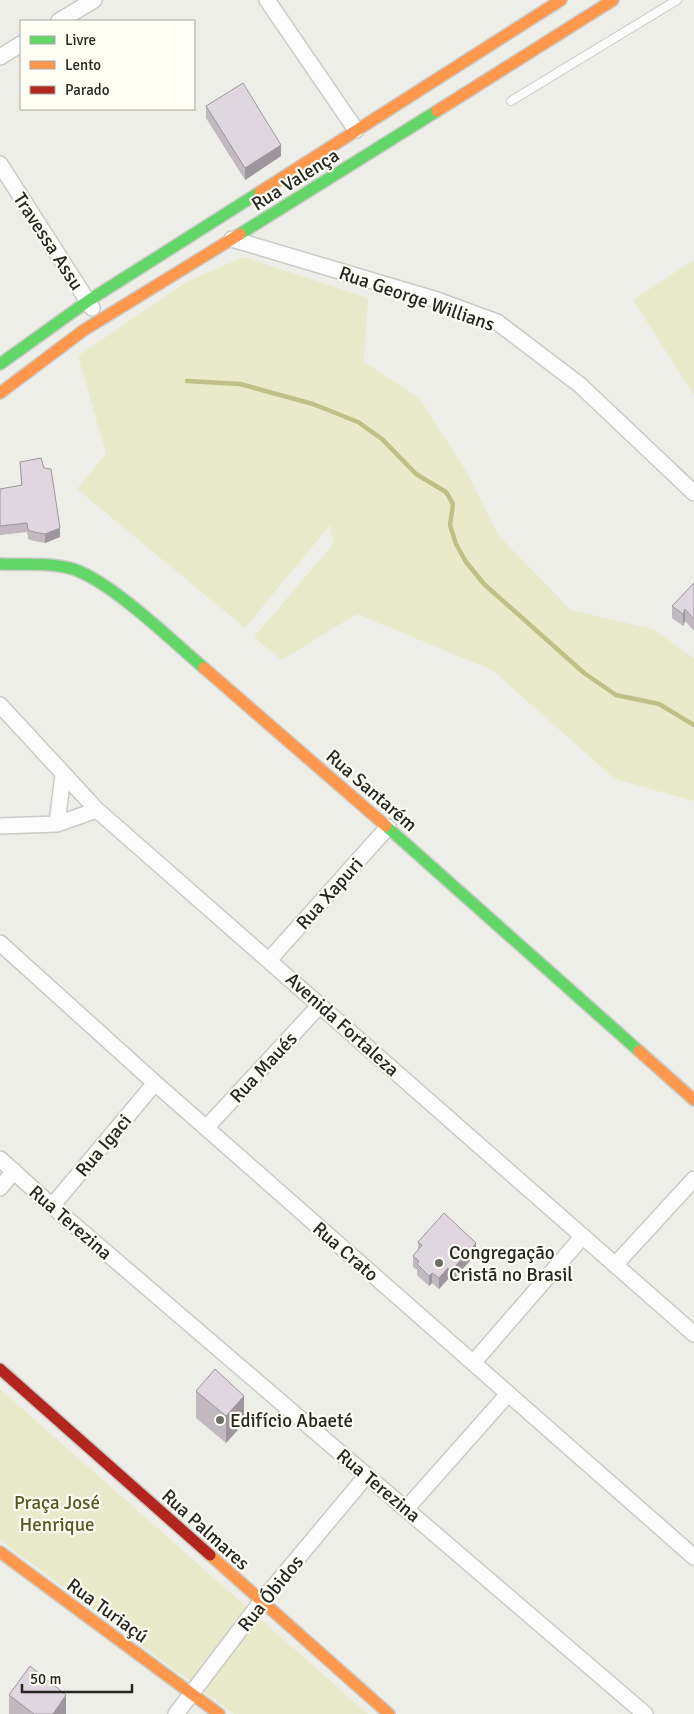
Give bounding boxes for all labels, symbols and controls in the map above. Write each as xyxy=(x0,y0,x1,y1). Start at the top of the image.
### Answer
legend xyxy=(20,20,195,110)
text: Livre xyxy=(65,31,96,49)
text: Lento xyxy=(65,56,101,74)
text: Parado xyxy=(65,81,110,99)
street label: Rua Valença xyxy=(247,143,344,216)
street label: Travessa Assu xyxy=(8,188,89,295)
street label: Rua George Willians xyxy=(336,261,498,337)
street label: Rua Santarém xyxy=(321,745,422,837)
street label: Rua Xapuri xyxy=(291,853,368,935)
street label: Avenida Fortaleza xyxy=(281,967,404,1082)
street label: Rua Maués xyxy=(225,1027,303,1108)
street label: Rua Igaci xyxy=(71,1109,137,1182)
street label: Rua Terezina xyxy=(24,1180,117,1265)
street label: Rua Crato xyxy=(308,1217,383,1287)
place label: Congregação Cristã no Brasil xyxy=(449,1241,573,1287)
marker: Congregação Cristã no Brasil xyxy=(433,1257,445,1269)
place label: Edifício Abaeté xyxy=(230,1409,353,1433)
marker: Edifício Abaeté xyxy=(214,1414,226,1426)
street label: Rua Terezina xyxy=(331,1444,425,1528)
street label: Rua Palmares xyxy=(156,1484,254,1575)
park label: Praça José Henrique xyxy=(14,1491,100,1537)
street label: Rua Óbidos xyxy=(233,1551,309,1637)
street label: Rua Turiaçú xyxy=(62,1573,153,1648)
scale bar xyxy=(22,1662,132,1694)
text: 50 m xyxy=(30,1670,61,1688)

